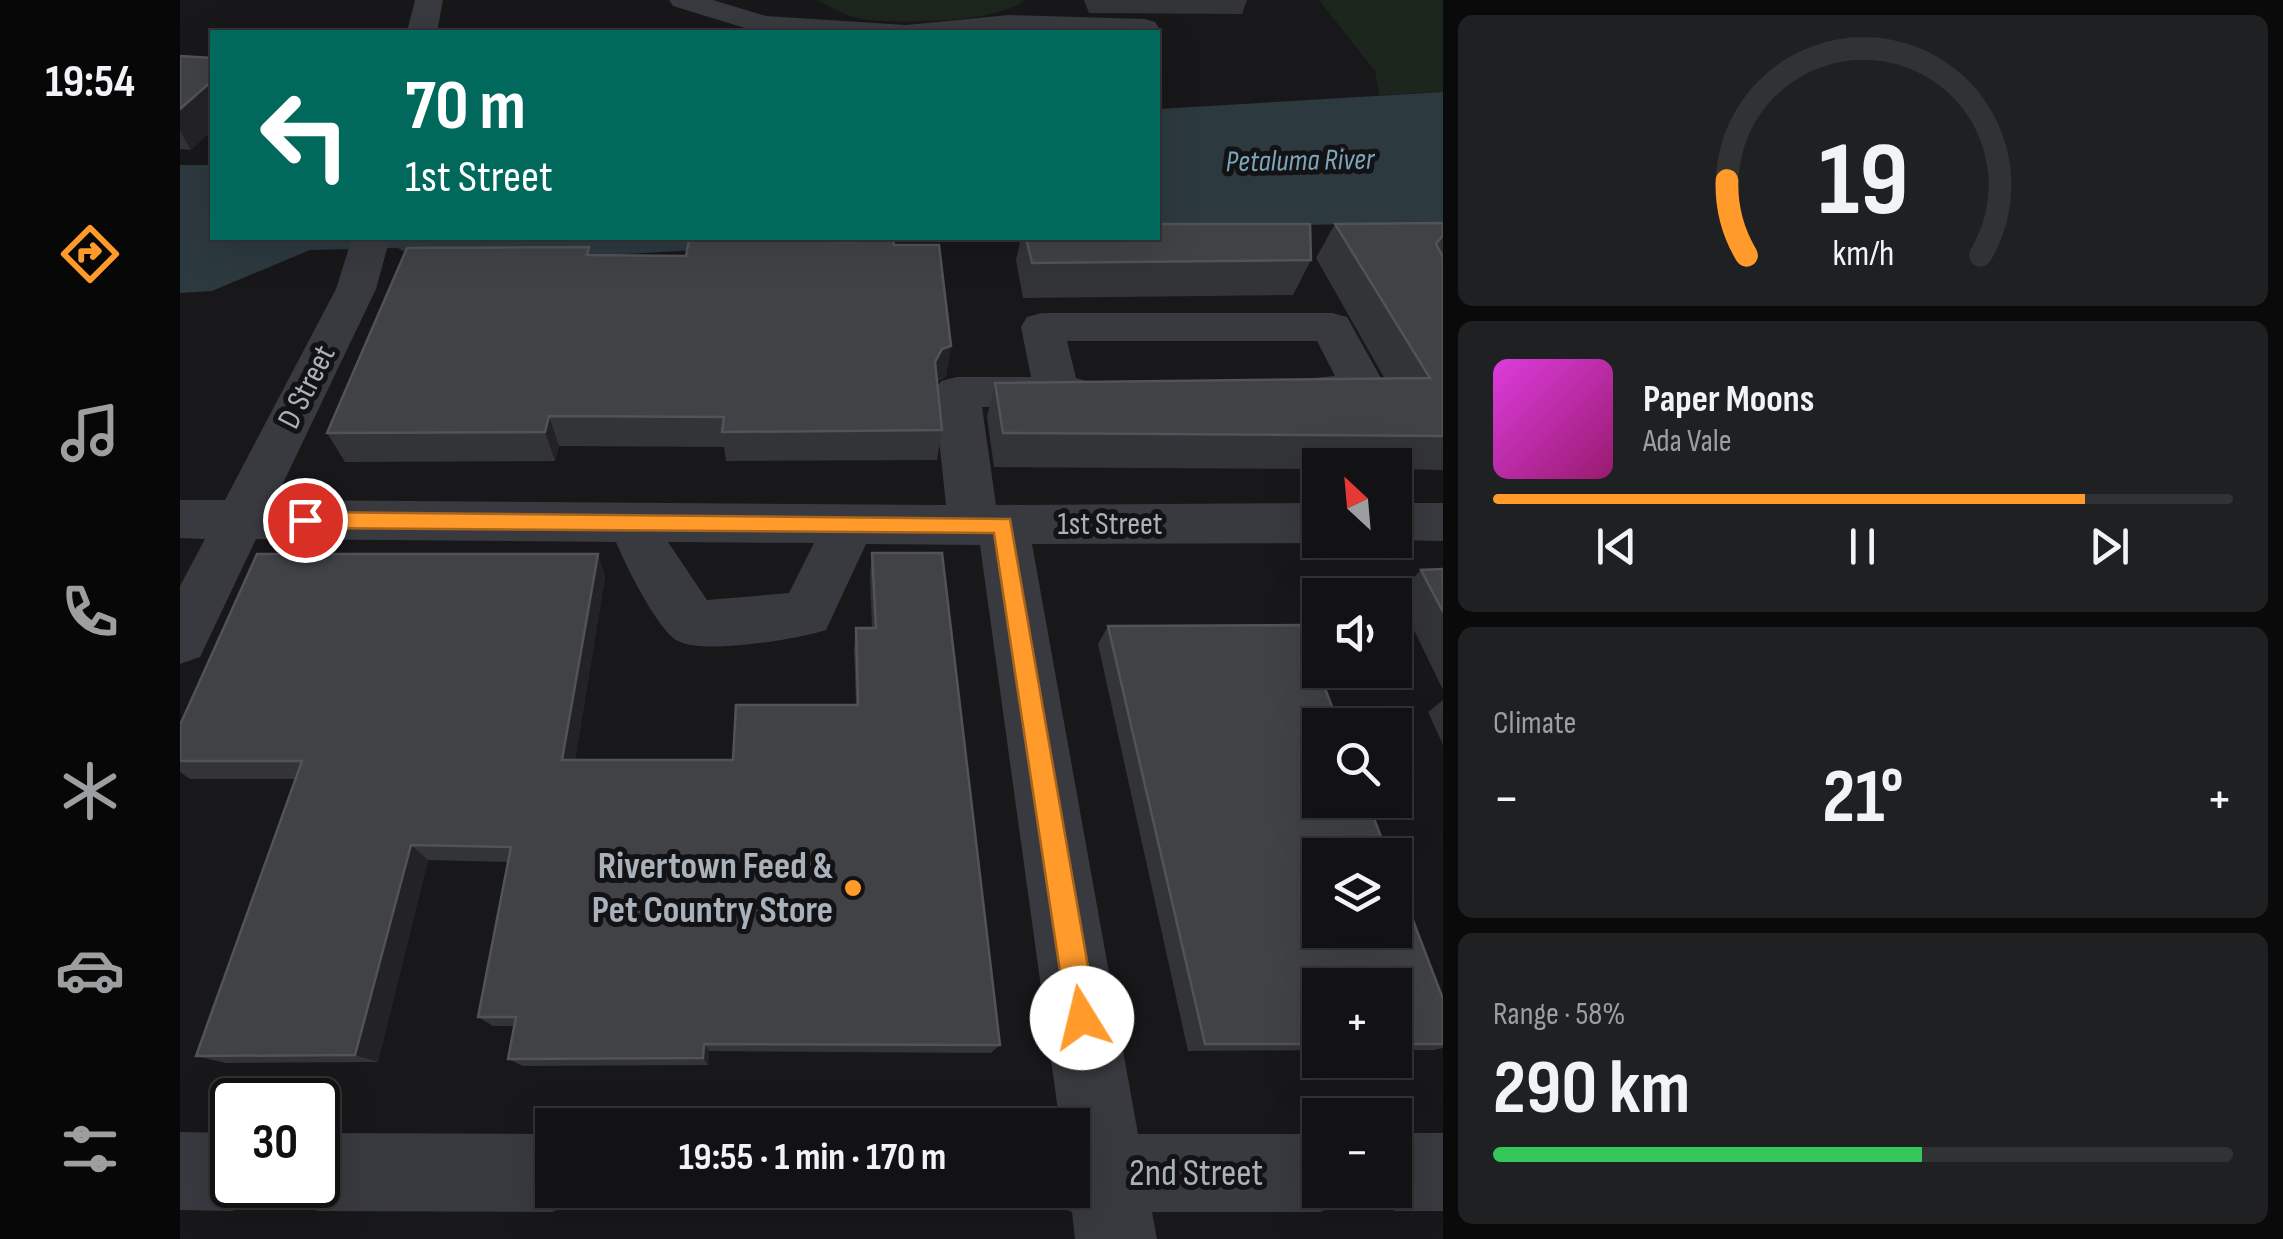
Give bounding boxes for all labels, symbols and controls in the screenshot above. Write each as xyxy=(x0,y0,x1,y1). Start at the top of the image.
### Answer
text: 19:54 xyxy=(45,55,135,110)
text: 70 m xyxy=(405,65,526,149)
icon: left xyxy=(240,70,370,200)
text: 19 xyxy=(1818,119,1908,244)
water label: Petaluma River xyxy=(1225,142,1376,180)
text: 1st Street xyxy=(405,150,553,205)
icon: directions xyxy=(55,219,125,289)
text: km/h xyxy=(1832,233,1894,276)
street label: D Street xyxy=(270,339,344,435)
text: Paper Moons xyxy=(1643,377,1814,422)
icon: music xyxy=(55,398,125,468)
text: Ada Vale xyxy=(1643,422,1732,461)
north arrow xyxy=(1302,448,1412,558)
map controls xyxy=(1302,448,1412,1208)
pin xyxy=(263,478,348,563)
icon: arrive xyxy=(278,493,333,548)
street label: 1st Street xyxy=(1057,505,1163,544)
icon: previous xyxy=(1589,519,1644,574)
icon: pause xyxy=(1835,519,1890,574)
icon: next xyxy=(2082,519,2137,574)
icon: phone xyxy=(55,577,125,647)
button: sound xyxy=(1302,578,1412,688)
text: Climate xyxy=(1493,704,1576,743)
button: search xyxy=(1302,708,1412,818)
text: 21° xyxy=(1822,753,1904,844)
icon: climate xyxy=(55,756,125,826)
text: − xyxy=(1493,766,1520,833)
text: + xyxy=(2206,766,2233,833)
button: layers xyxy=(1302,838,1412,948)
place label: Rivertown Feed & Pet Country Store xyxy=(592,844,833,933)
marker: Rivertown Feed & Pet Country Store xyxy=(842,877,864,899)
icon: car xyxy=(55,935,125,1005)
position arrow xyxy=(1030,966,1134,1070)
button: + xyxy=(1302,968,1412,1078)
text: Range · 58% xyxy=(1493,995,1625,1034)
text: 290 km xyxy=(1493,1044,1690,1135)
speed limit sign: 30 xyxy=(210,1078,340,1208)
button: − xyxy=(1302,1098,1412,1208)
icon: filters xyxy=(55,1114,125,1184)
text: 19:55 · 1 min · 170 m xyxy=(679,1135,946,1180)
street label: 2nd Street xyxy=(1129,1151,1263,1196)

